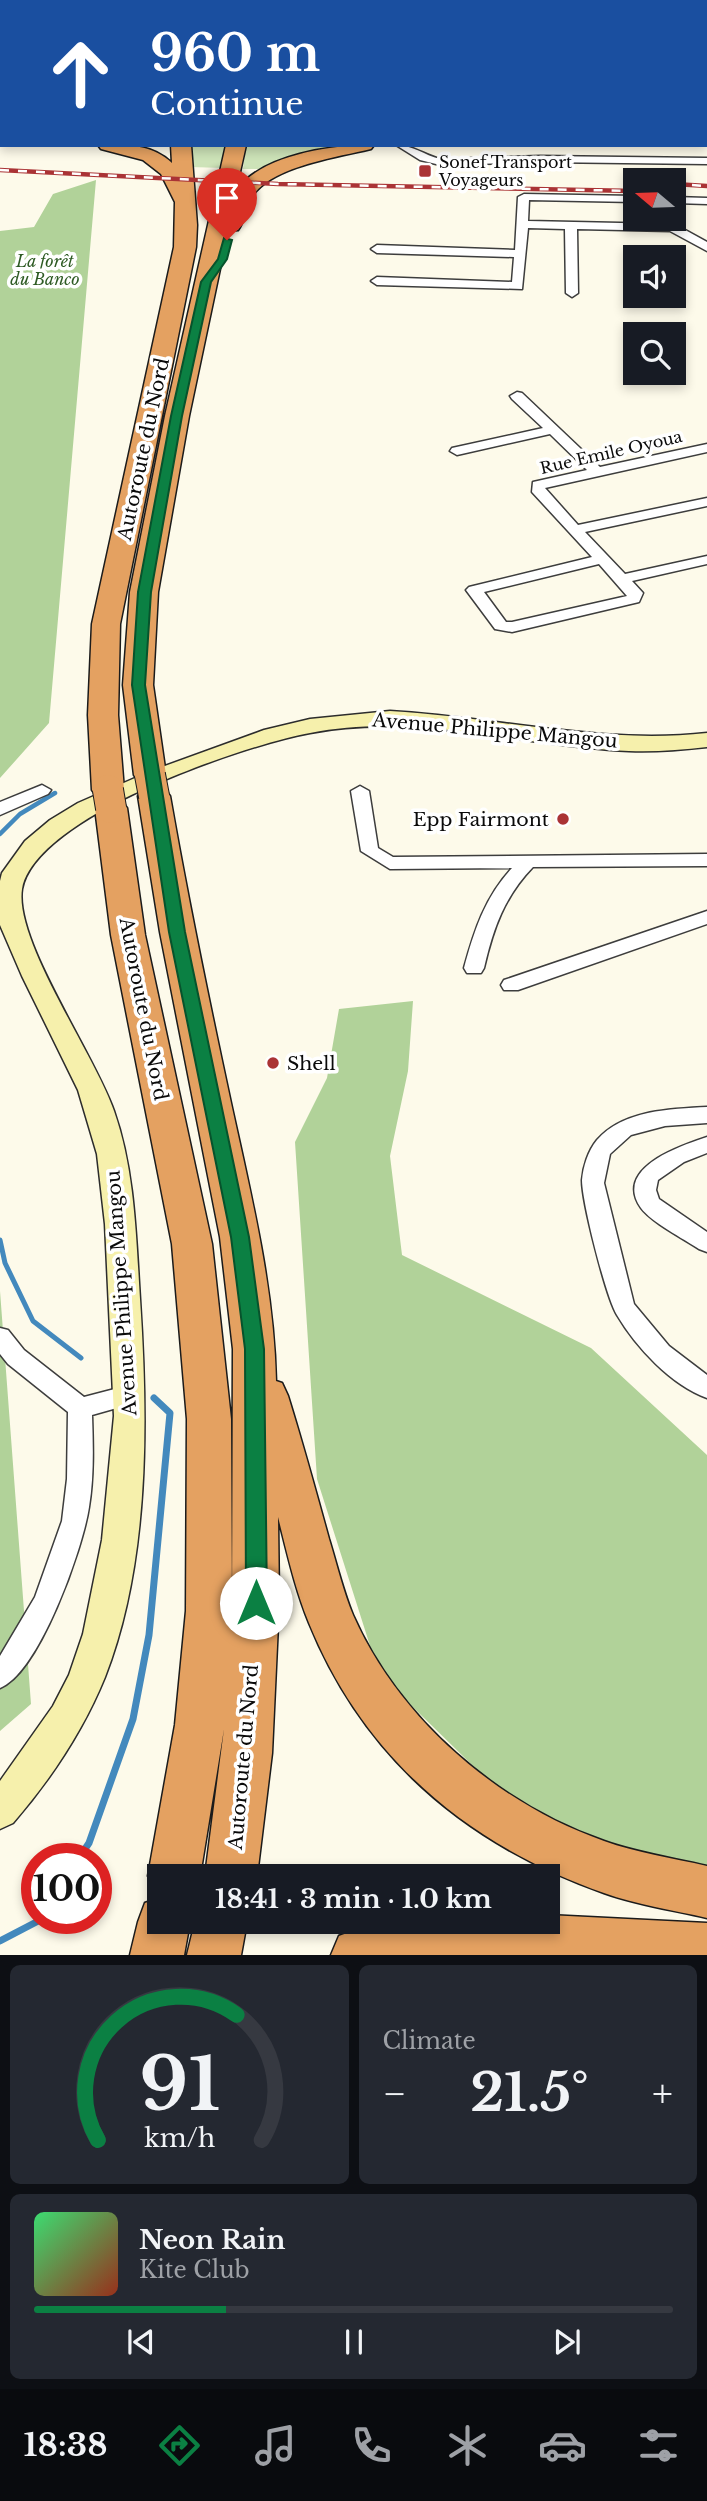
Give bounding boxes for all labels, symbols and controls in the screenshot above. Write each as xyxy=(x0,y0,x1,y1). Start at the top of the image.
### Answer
text: 960 m xyxy=(150,23,320,84)
icon: ahead xyxy=(35,28,126,119)
text: Continue xyxy=(150,84,303,124)
place label: Sonef Transport Voyageurs xyxy=(438,152,572,190)
marker: Sonef Transport Voyageurs xyxy=(417,163,433,179)
pin xyxy=(197,168,257,240)
north arrow xyxy=(623,168,686,231)
map controls xyxy=(623,168,686,385)
icon: arrive xyxy=(208,179,246,217)
button: sound xyxy=(623,245,686,308)
park label: La forêt du Banco xyxy=(10,251,80,289)
button: search xyxy=(623,322,686,385)
street label: Autoroute du Nord xyxy=(113,356,174,543)
street label: Rue Emile Oyoua xyxy=(538,426,684,478)
street label: Avenue Philippe Mangou xyxy=(370,708,619,753)
place label: Epp Fairmont xyxy=(413,808,550,831)
marker: Epp Fairmont xyxy=(555,811,571,827)
street label: Autoroute du Nord xyxy=(114,915,173,1103)
place label: Shell xyxy=(287,1052,336,1075)
marker: Shell xyxy=(265,1055,281,1071)
street label: Avenue Philippe Mangou xyxy=(101,1169,142,1417)
position arrow xyxy=(219,1566,293,1640)
street label: Autoroute du Nord xyxy=(224,1663,263,1852)
speed limit sign: 100 xyxy=(21,1843,112,1934)
text: 18:41 · 3 min · 1.0 km xyxy=(215,1883,492,1915)
text: Climate xyxy=(383,2027,476,2055)
text: 91 xyxy=(139,2040,220,2131)
text: 21.5° xyxy=(470,2061,589,2125)
text: − xyxy=(383,2070,407,2117)
text: + xyxy=(652,2070,673,2117)
text: km/h xyxy=(144,2123,215,2154)
text: Neon Rain xyxy=(139,2224,285,2256)
text: Kite Club xyxy=(139,2256,250,2284)
icon: previous xyxy=(122,2323,160,2361)
icon: pause xyxy=(335,2323,373,2361)
icon: next xyxy=(548,2323,586,2361)
icon: directions xyxy=(155,2421,204,2470)
icon: music xyxy=(251,2421,300,2470)
icon: phone xyxy=(347,2421,396,2470)
icon: climate xyxy=(443,2421,492,2470)
icon: car xyxy=(538,2421,587,2470)
icon: filters xyxy=(634,2421,683,2470)
text: 18:38 xyxy=(23,2425,108,2465)

